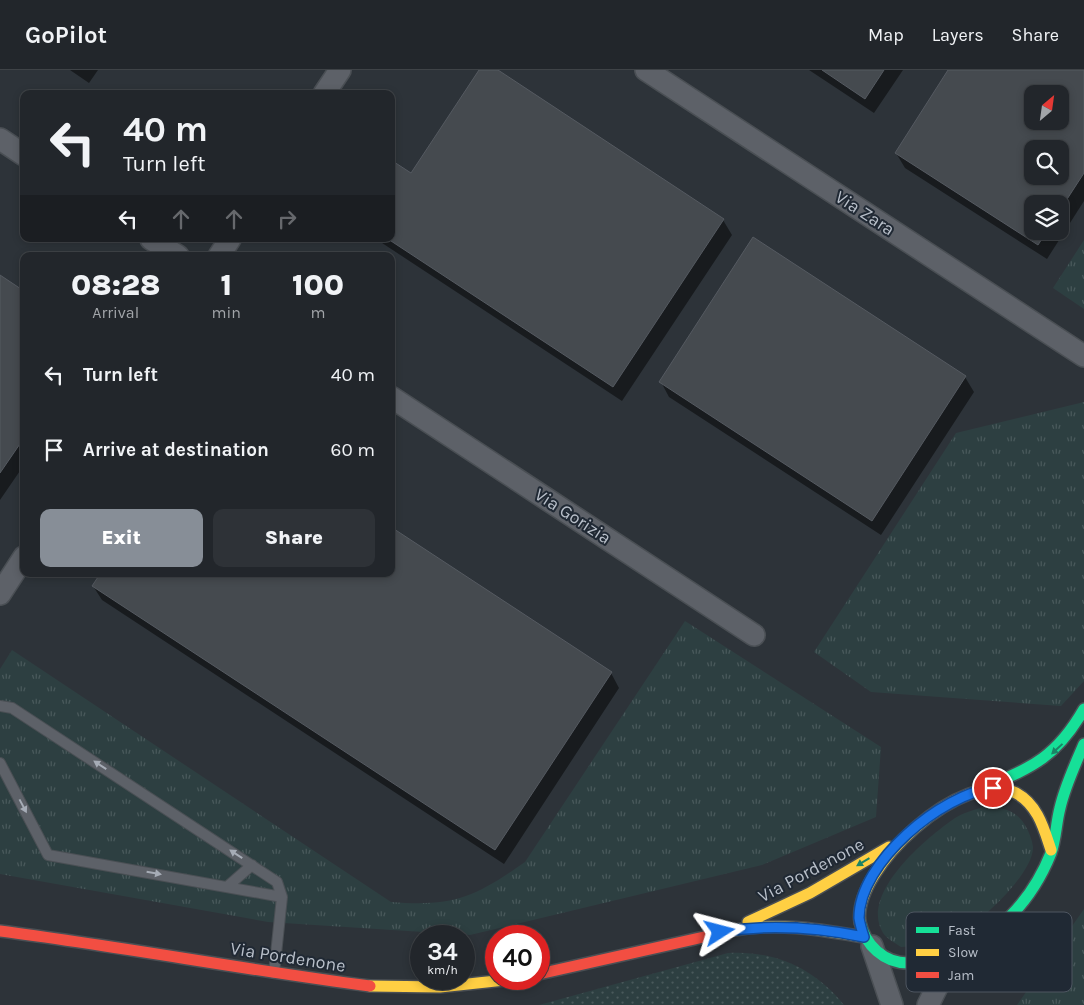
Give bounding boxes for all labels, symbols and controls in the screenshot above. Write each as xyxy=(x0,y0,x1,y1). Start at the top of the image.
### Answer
text: GoPilot xyxy=(25,21,107,49)
text: Map xyxy=(868,24,904,46)
text: Layers xyxy=(932,24,984,46)
text: Share xyxy=(1012,24,1059,46)
north arrow xyxy=(1024,85,1069,130)
map controls xyxy=(1024,85,1069,240)
text: 40 m xyxy=(123,109,208,150)
icon: left xyxy=(40,110,105,175)
button: search xyxy=(1024,140,1069,185)
text: Turn left xyxy=(123,151,206,177)
street label: Via Zara xyxy=(831,186,899,240)
button: layers xyxy=(1024,195,1069,240)
icon: left xyxy=(114,205,142,233)
icon: ahead xyxy=(167,205,195,233)
icon: ahead xyxy=(220,205,248,233)
icon: right xyxy=(273,205,301,233)
text: 08:28 xyxy=(71,267,160,303)
text: 1 xyxy=(220,267,232,303)
text: 100 xyxy=(292,267,344,303)
text: Arrival xyxy=(92,303,139,322)
text: min xyxy=(211,303,241,322)
text: m xyxy=(310,303,325,322)
icon: left xyxy=(40,361,68,389)
text: Turn left xyxy=(83,364,158,386)
text: 40 m xyxy=(331,364,375,386)
icon: arrive xyxy=(40,436,68,464)
text: Arrive at destination xyxy=(83,439,269,461)
text: 60 m xyxy=(331,439,375,461)
street label: Via Gorizia xyxy=(531,483,615,549)
button: Exit xyxy=(40,509,203,567)
button: Share xyxy=(213,509,375,567)
one-way arrow xyxy=(1051,743,1063,755)
one-way arrow xyxy=(93,760,106,770)
pin xyxy=(972,767,1014,809)
icon: arrive xyxy=(979,774,1007,802)
one-way arrow xyxy=(19,799,27,813)
street label: Via Pordenone xyxy=(754,833,868,907)
one-way arrow xyxy=(229,849,242,859)
one-way arrow xyxy=(857,858,870,867)
one-way arrow xyxy=(147,870,163,878)
position arrow xyxy=(693,905,745,957)
legend xyxy=(906,912,1072,992)
text: Fast xyxy=(948,922,975,939)
speed limit sign: 40 xyxy=(485,925,550,990)
street label: Via Pordenone xyxy=(229,937,347,977)
text: 34 xyxy=(427,937,458,966)
text: Slow xyxy=(948,944,978,961)
text: km/h xyxy=(427,963,458,977)
text: Jam xyxy=(948,967,974,984)

